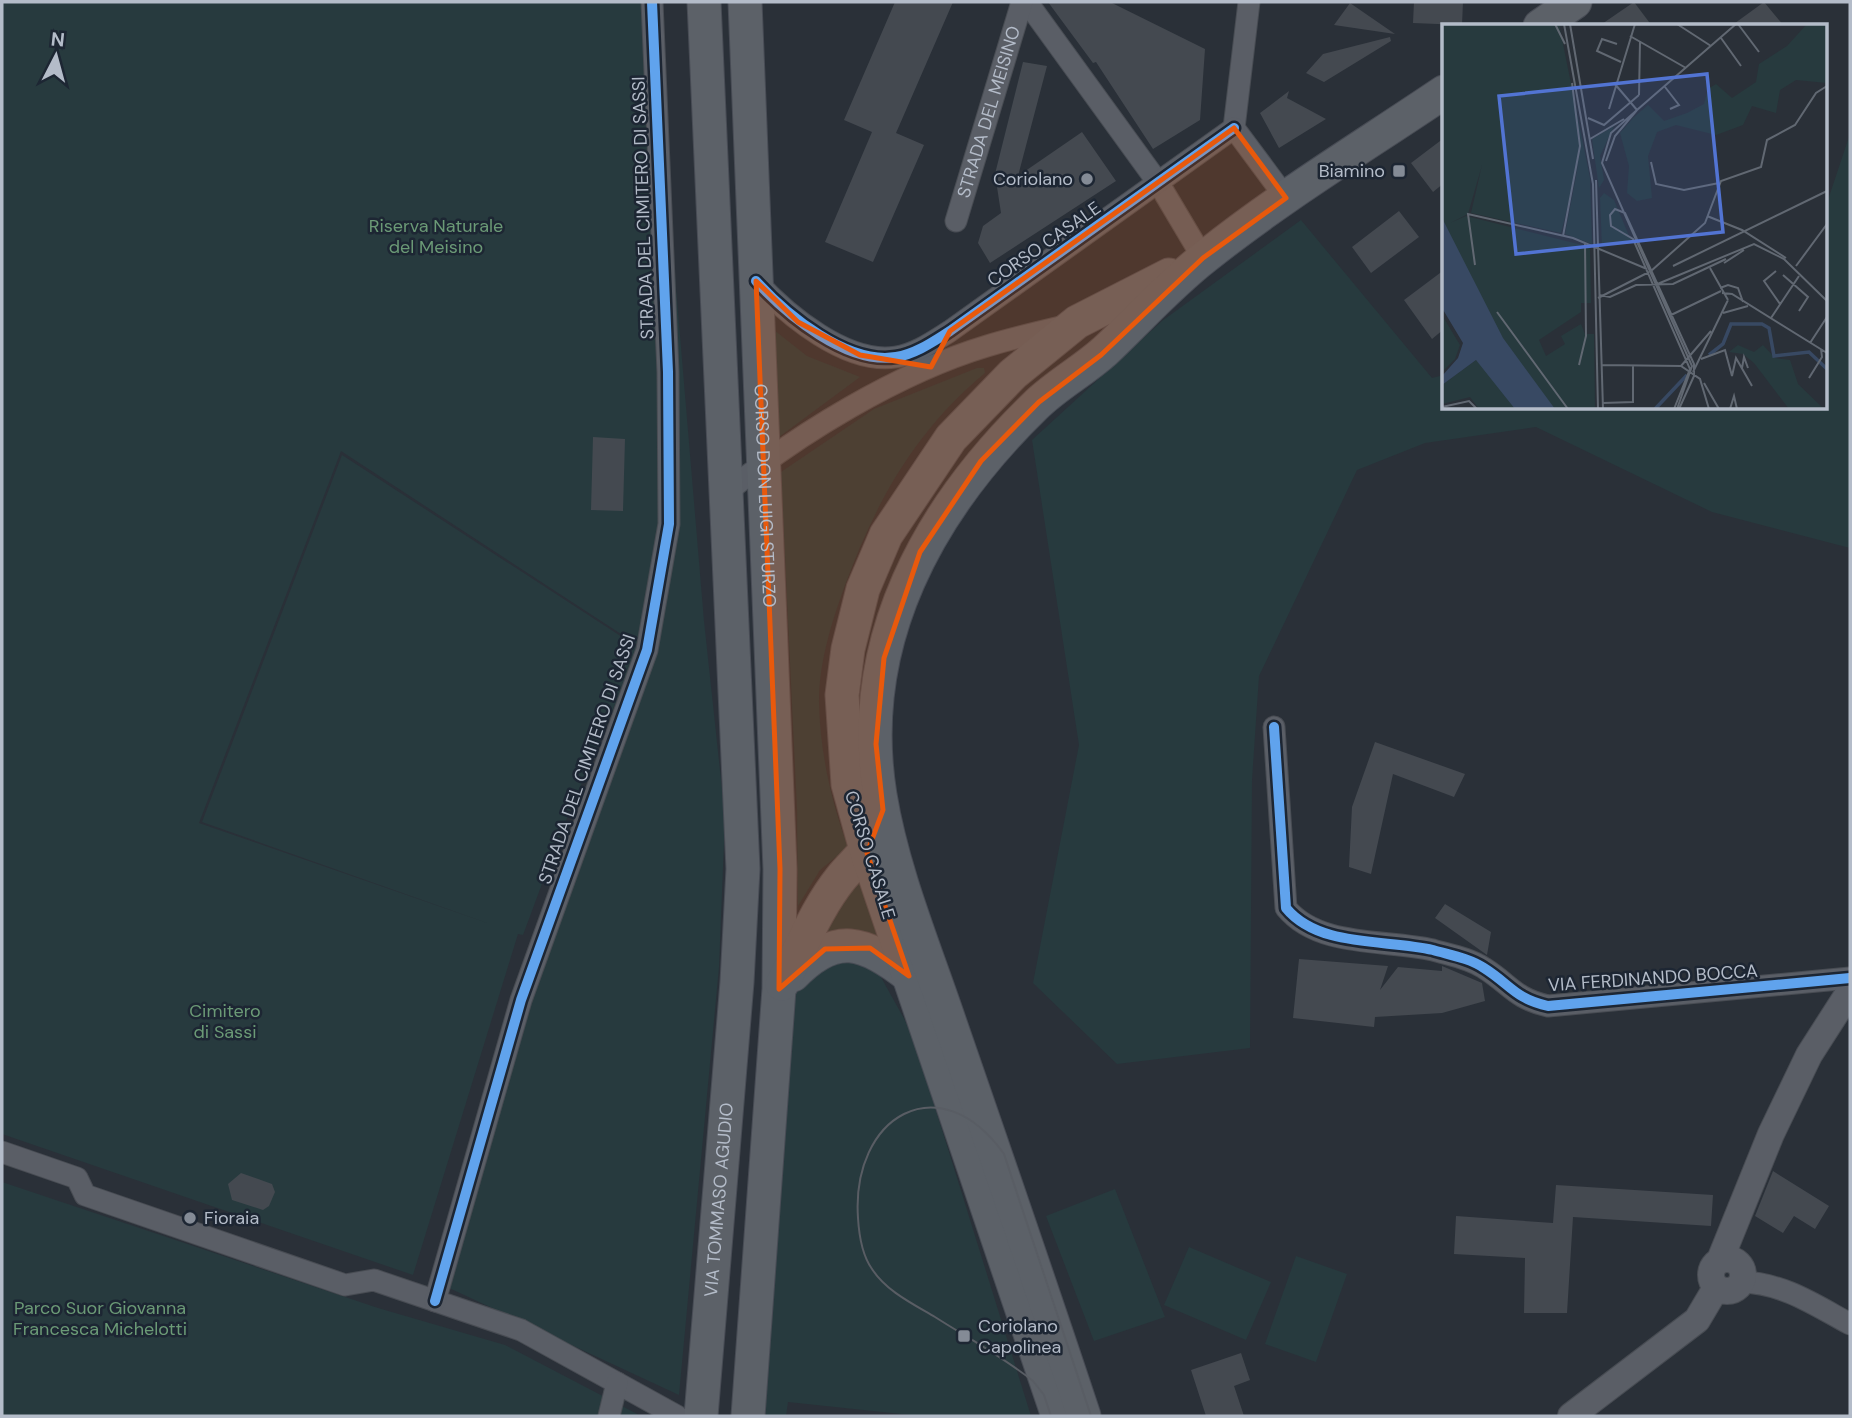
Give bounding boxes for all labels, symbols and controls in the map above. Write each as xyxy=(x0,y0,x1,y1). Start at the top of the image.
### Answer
north arrow xyxy=(21,21,91,91)
street label: STRADA DEL MEISINO xyxy=(952,23,1026,201)
inset map xyxy=(1442,24,1828,410)
text: N xyxy=(50,26,66,53)
street label: STRADA DEL CIMITERO DI SASSI xyxy=(626,76,660,340)
place label: Biamino xyxy=(1319,159,1385,183)
marker: Biamino xyxy=(1391,163,1407,179)
place label: Coriolano xyxy=(993,167,1073,191)
marker: Coriolano xyxy=(1079,171,1095,187)
street label: CORSO CASALE xyxy=(983,196,1105,292)
park label: Riserva Naturale del Meisino xyxy=(369,214,503,259)
street label: CORSO DON LUIGI STURZO xyxy=(748,383,781,608)
street label: STRADA DEL CIMITERO DI SASSI xyxy=(533,631,641,887)
street label: CORSO CASALE xyxy=(839,788,901,922)
street label: VIA FERDINANDO BOCCA xyxy=(1547,959,1759,997)
park label: Cimitero di Sassi xyxy=(189,999,261,1044)
street label: VIA TOMMASO AGUDIO xyxy=(699,1101,739,1298)
place label: Fioraia xyxy=(204,1206,259,1230)
marker: Fioraia xyxy=(182,1210,198,1226)
park label: Parco Suor Giovanna Francesca Michelotti xyxy=(13,1296,187,1341)
place label: Coriolano Capolinea xyxy=(978,1314,1061,1359)
marker: Coriolano Capolinea xyxy=(956,1328,972,1344)

